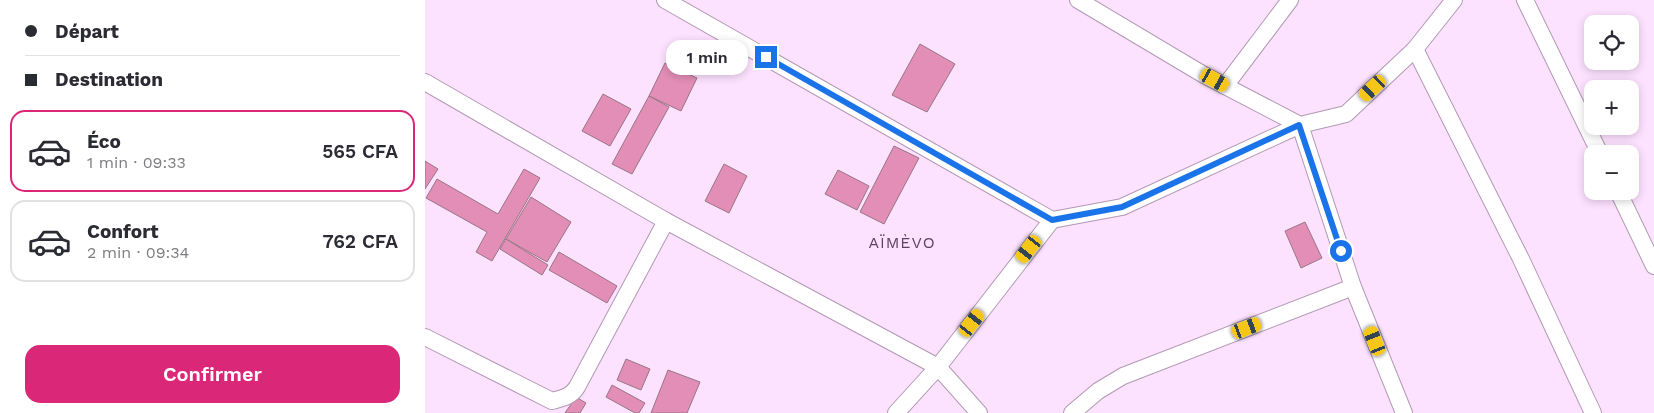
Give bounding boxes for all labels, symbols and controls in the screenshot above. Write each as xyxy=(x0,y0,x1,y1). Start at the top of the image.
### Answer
map controls xyxy=(1584,15,1639,200)
button: locate xyxy=(1584,15,1639,70)
text: Départ xyxy=(55,20,119,43)
callout: 1 min xyxy=(666,40,749,74)
route end xyxy=(755,46,777,68)
text: 1 min xyxy=(686,48,728,67)
car xyxy=(1198,66,1231,94)
text: Destination xyxy=(55,68,163,91)
car xyxy=(1356,72,1389,104)
button: + xyxy=(1584,80,1639,135)
icon: car xyxy=(27,129,72,174)
text: Éco xyxy=(87,130,121,153)
text: 565 CFA xyxy=(322,140,398,163)
button: − xyxy=(1584,145,1639,200)
text: 1 min · 09:33 xyxy=(87,153,186,172)
icon: car xyxy=(27,219,72,264)
text: Confort xyxy=(87,220,158,243)
text: 762 CFA xyxy=(322,230,398,253)
district label: AÏMÈVO xyxy=(868,233,936,252)
car xyxy=(1013,233,1044,265)
route start xyxy=(1330,240,1352,262)
text: 2 min · 09:34 xyxy=(87,243,189,262)
car xyxy=(956,307,987,339)
car xyxy=(1230,316,1263,340)
car xyxy=(1362,324,1387,358)
button: Confirmer xyxy=(25,345,400,403)

